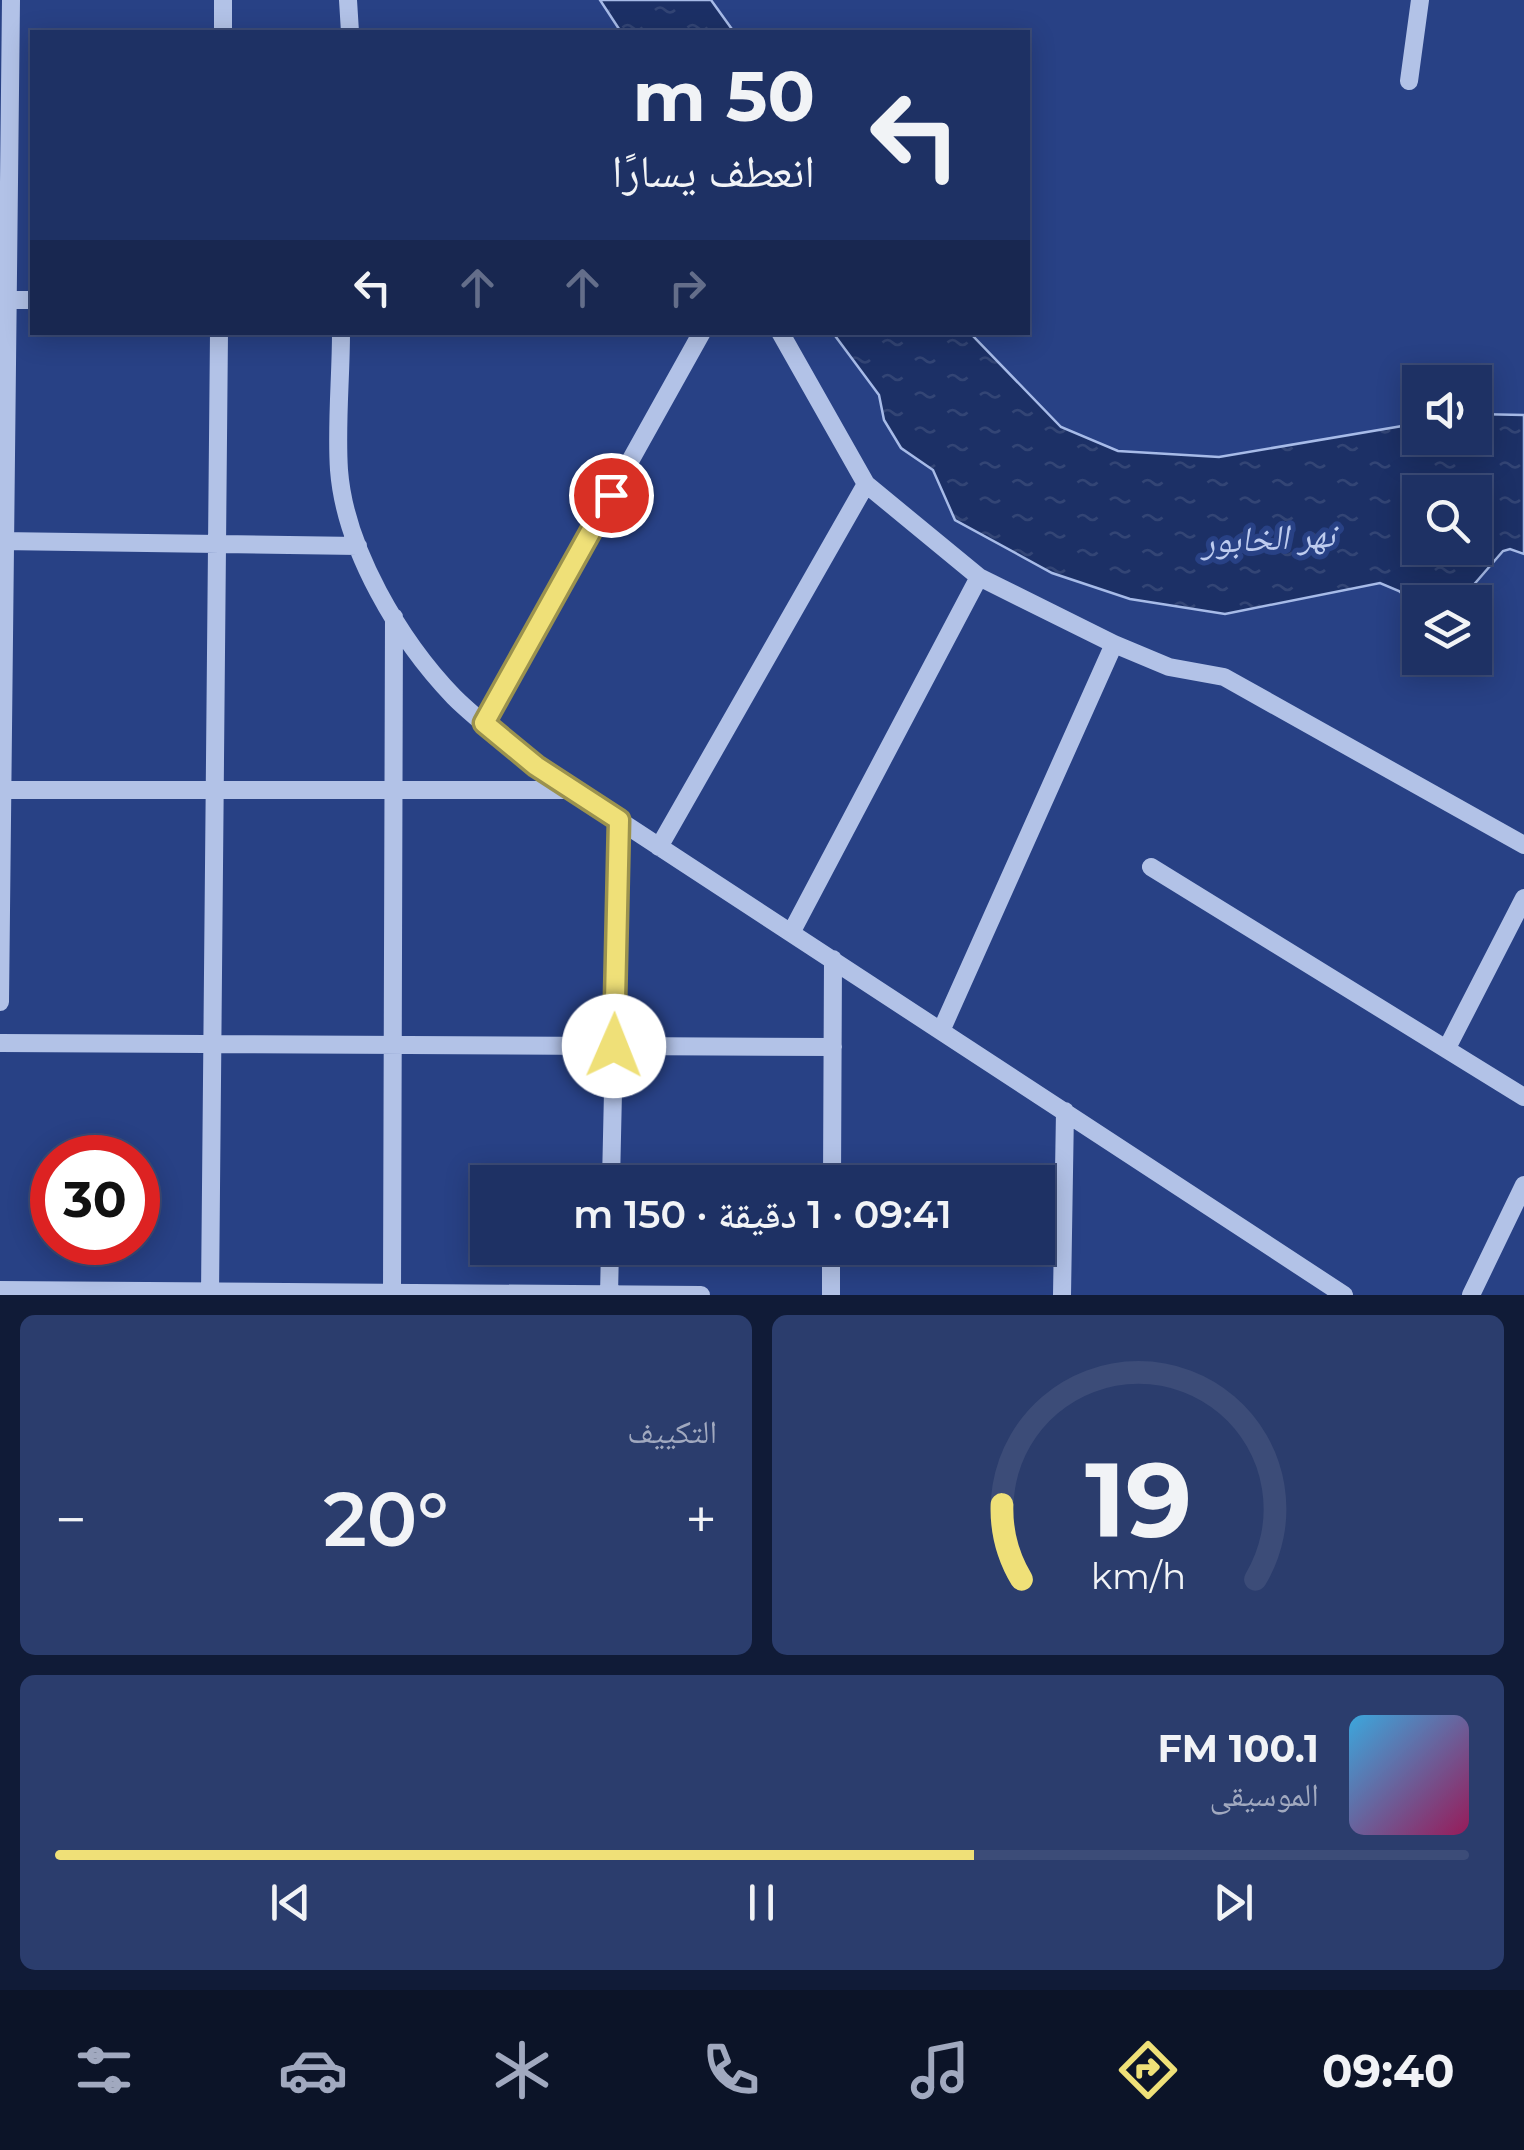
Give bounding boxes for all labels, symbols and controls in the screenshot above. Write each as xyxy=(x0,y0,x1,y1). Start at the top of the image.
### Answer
text: 50 m xyxy=(633,53,815,139)
icon: left xyxy=(850,70,980,200)
text: انعطف يسارًا xyxy=(612,143,815,198)
icon: left xyxy=(345,260,400,315)
icon: ahead xyxy=(450,260,505,315)
icon: ahead xyxy=(555,260,610,315)
icon: right xyxy=(660,260,715,315)
map controls xyxy=(1402,365,1492,675)
button: sound xyxy=(1402,365,1492,455)
pin xyxy=(569,453,654,538)
icon: arrive xyxy=(584,468,639,523)
button: search xyxy=(1402,475,1492,565)
water label: نهر الخابور xyxy=(1198,512,1340,563)
button: layers xyxy=(1402,585,1492,675)
position arrow xyxy=(562,994,666,1098)
speed limit sign: 30 xyxy=(30,1135,160,1265)
text: 09:41 · 1 دقيقة · 150 m xyxy=(573,1191,952,1238)
text: التكييف xyxy=(627,1412,717,1451)
text: 19 xyxy=(1084,1436,1192,1563)
text: 20° xyxy=(323,1473,449,1565)
text: − xyxy=(55,1486,87,1553)
text: + xyxy=(685,1486,717,1553)
text: km/h xyxy=(1090,1554,1186,1598)
text: 100.1 FM xyxy=(1157,1725,1319,1772)
text: الموسيقى xyxy=(1209,1775,1319,1814)
icon: previous xyxy=(263,1875,318,1930)
icon: pause xyxy=(734,1875,789,1930)
icon: next xyxy=(1206,1875,1261,1930)
icon: filters xyxy=(69,2035,139,2105)
icon: car xyxy=(278,2035,348,2105)
icon: climate xyxy=(487,2035,557,2105)
icon: phone xyxy=(696,2035,766,2105)
icon: music xyxy=(905,2035,975,2105)
icon: directions xyxy=(1113,2035,1183,2105)
text: 09:40 xyxy=(1322,2043,1455,2098)

